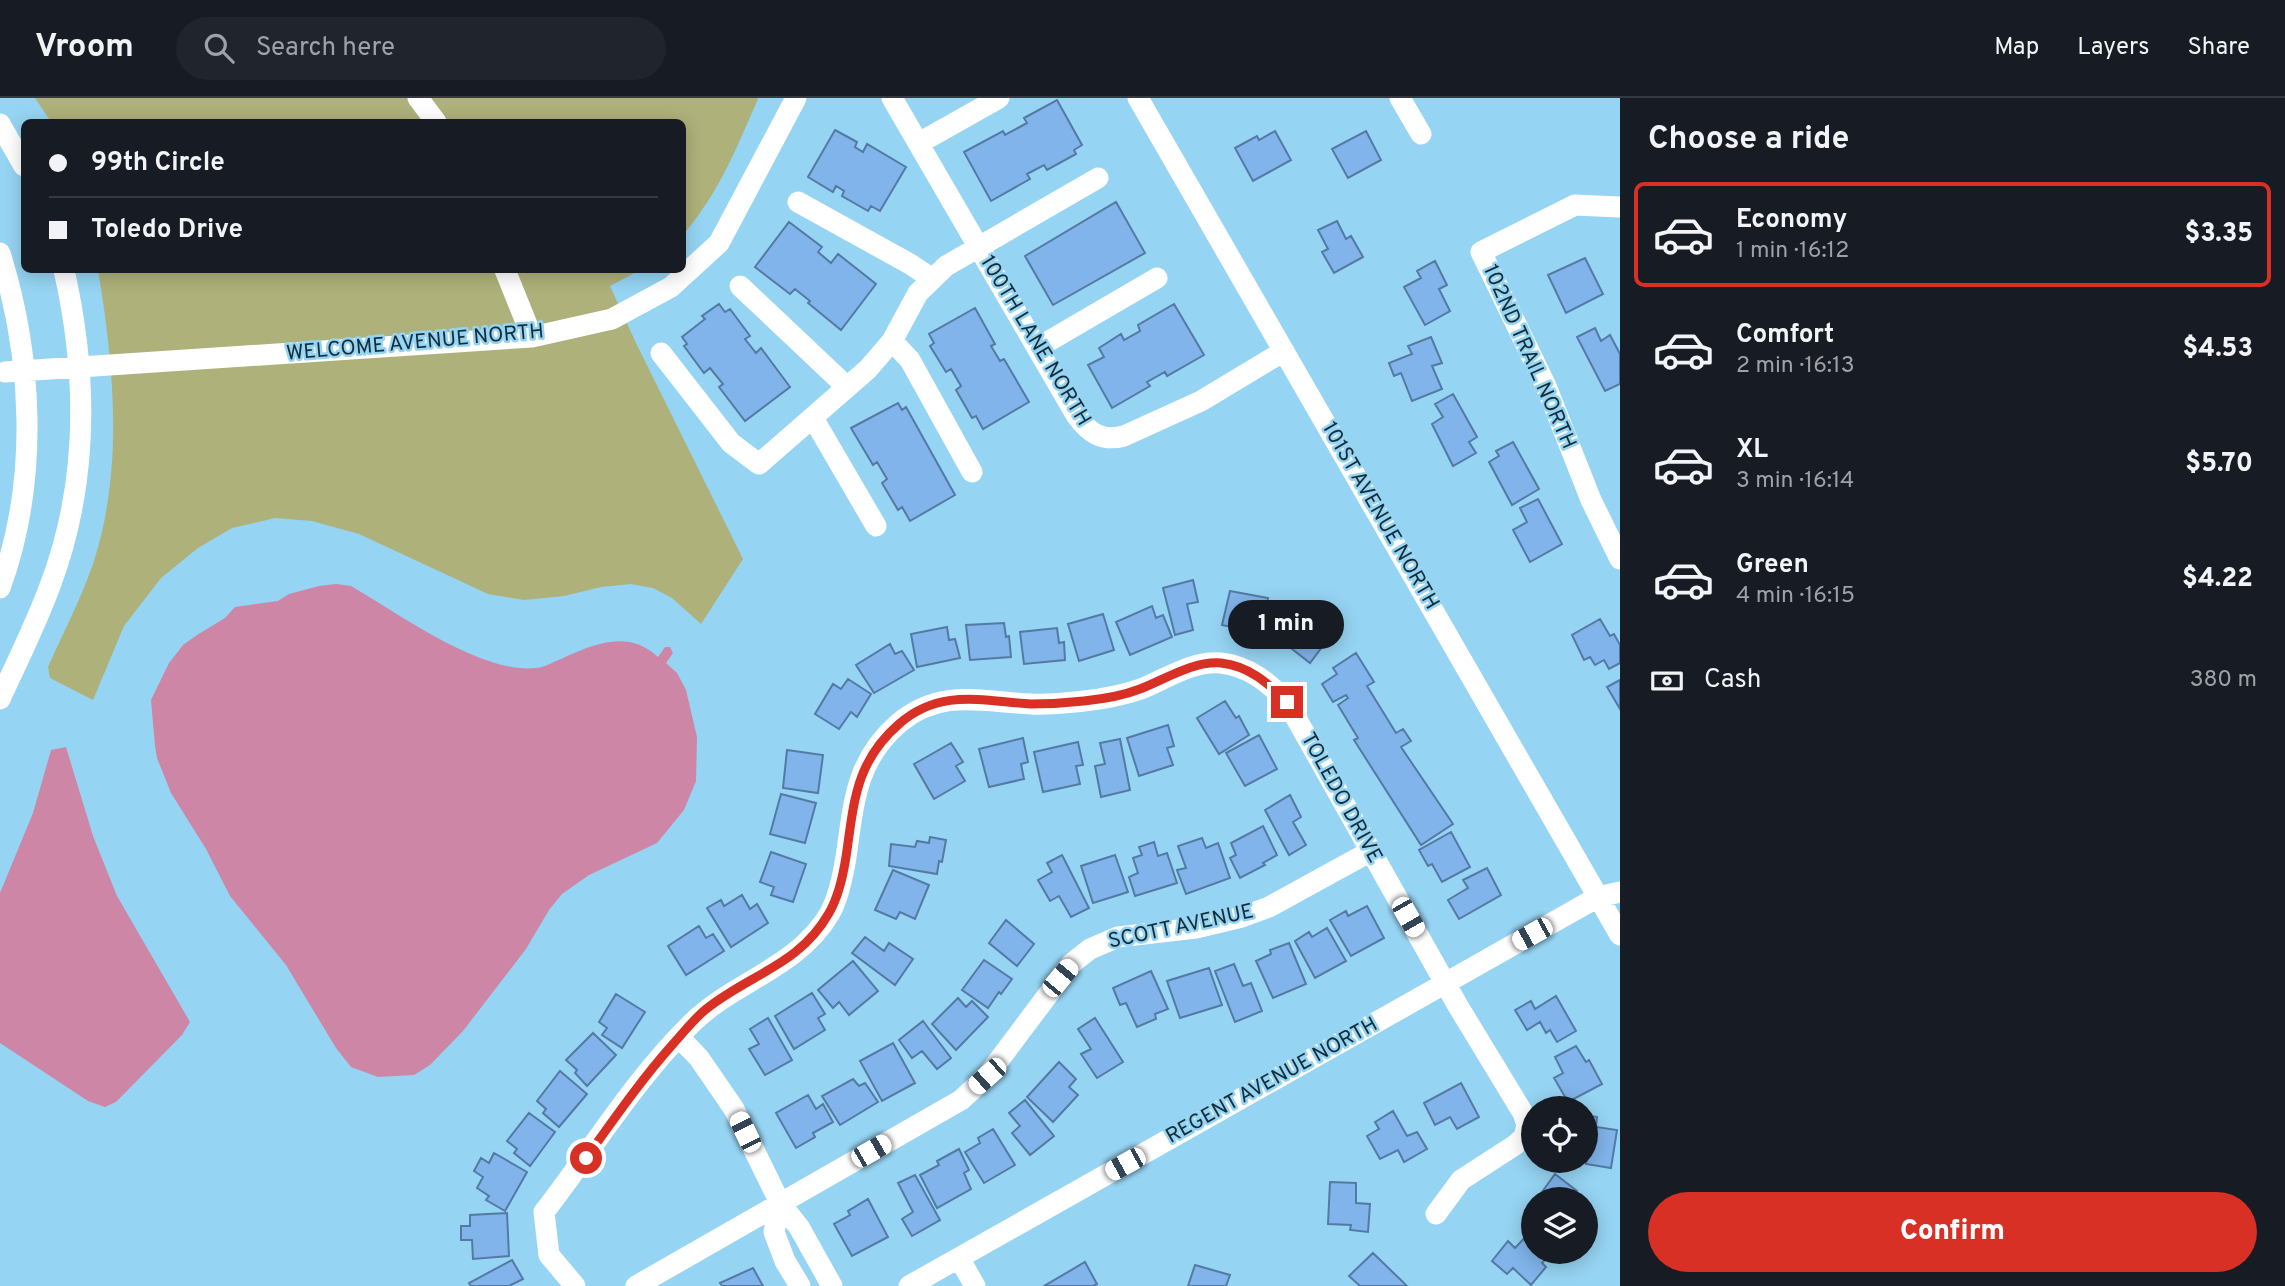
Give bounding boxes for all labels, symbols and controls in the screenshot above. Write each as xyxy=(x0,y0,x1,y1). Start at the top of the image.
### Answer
search box xyxy=(176,17,666,80)
text: Vroom xyxy=(35,27,134,69)
icon: search xyxy=(200,29,238,67)
text: Search here xyxy=(256,32,395,65)
text: Map xyxy=(1994,33,2039,63)
text: Layers xyxy=(2077,33,2149,63)
text: Share xyxy=(2187,33,2250,63)
text: Choose a ride xyxy=(1648,120,1849,160)
text: 99th Circle xyxy=(91,147,225,180)
icon: car xyxy=(1652,203,1715,266)
text: Economy xyxy=(1736,204,1847,237)
text: Toledo Drive xyxy=(91,214,243,247)
text: $3.35 xyxy=(2185,218,2253,251)
text: 1 min · 16:12 xyxy=(1736,237,1849,266)
street label: 100TH LANE NORTH xyxy=(973,251,1097,431)
street label: 102ND TRAIL NORTH xyxy=(1476,260,1582,454)
street label: WELCOME AVENUE NORTH xyxy=(285,318,545,368)
icon: car xyxy=(1652,318,1715,381)
text: Comfort xyxy=(1736,319,1834,352)
text: $4.53 xyxy=(2182,333,2253,366)
text: 2 min · 16:13 xyxy=(1736,352,1854,381)
street label: 101ST AVENUE NORTH xyxy=(1315,417,1445,615)
icon: car xyxy=(1652,433,1715,496)
text: XL xyxy=(1736,434,1768,467)
text: $5.70 xyxy=(2185,448,2253,481)
text: 3 min · 16:14 xyxy=(1736,467,1854,496)
icon: car xyxy=(1652,548,1715,611)
text: Green xyxy=(1736,549,1809,582)
text: $4.22 xyxy=(2182,563,2253,596)
text: 4 min · 16:15 xyxy=(1736,582,1855,611)
callout: 1 min xyxy=(1229,601,1345,650)
text: 1 min xyxy=(1258,610,1314,639)
icon: cash xyxy=(1648,662,1686,700)
text: Cash xyxy=(1704,664,1761,697)
text: 380 m xyxy=(2190,666,2257,695)
route end xyxy=(1271,686,1303,718)
street label: TOLEDO DRIVE xyxy=(1294,728,1388,868)
car xyxy=(1389,894,1428,940)
street label: SCOTT AVENUE xyxy=(1106,898,1256,956)
car xyxy=(1509,915,1556,953)
car xyxy=(1039,955,1082,1001)
street label: REGENT AVENUE NORTH xyxy=(1161,1011,1383,1151)
car xyxy=(965,1054,1010,1098)
map controls xyxy=(1521,1096,1598,1264)
button: locate xyxy=(1521,1096,1598,1173)
car xyxy=(727,1109,764,1155)
car xyxy=(848,1131,895,1171)
route start xyxy=(570,1142,602,1174)
car xyxy=(1102,1145,1149,1183)
button: layers xyxy=(1521,1187,1598,1264)
button: Confirm xyxy=(1648,1192,2257,1272)

